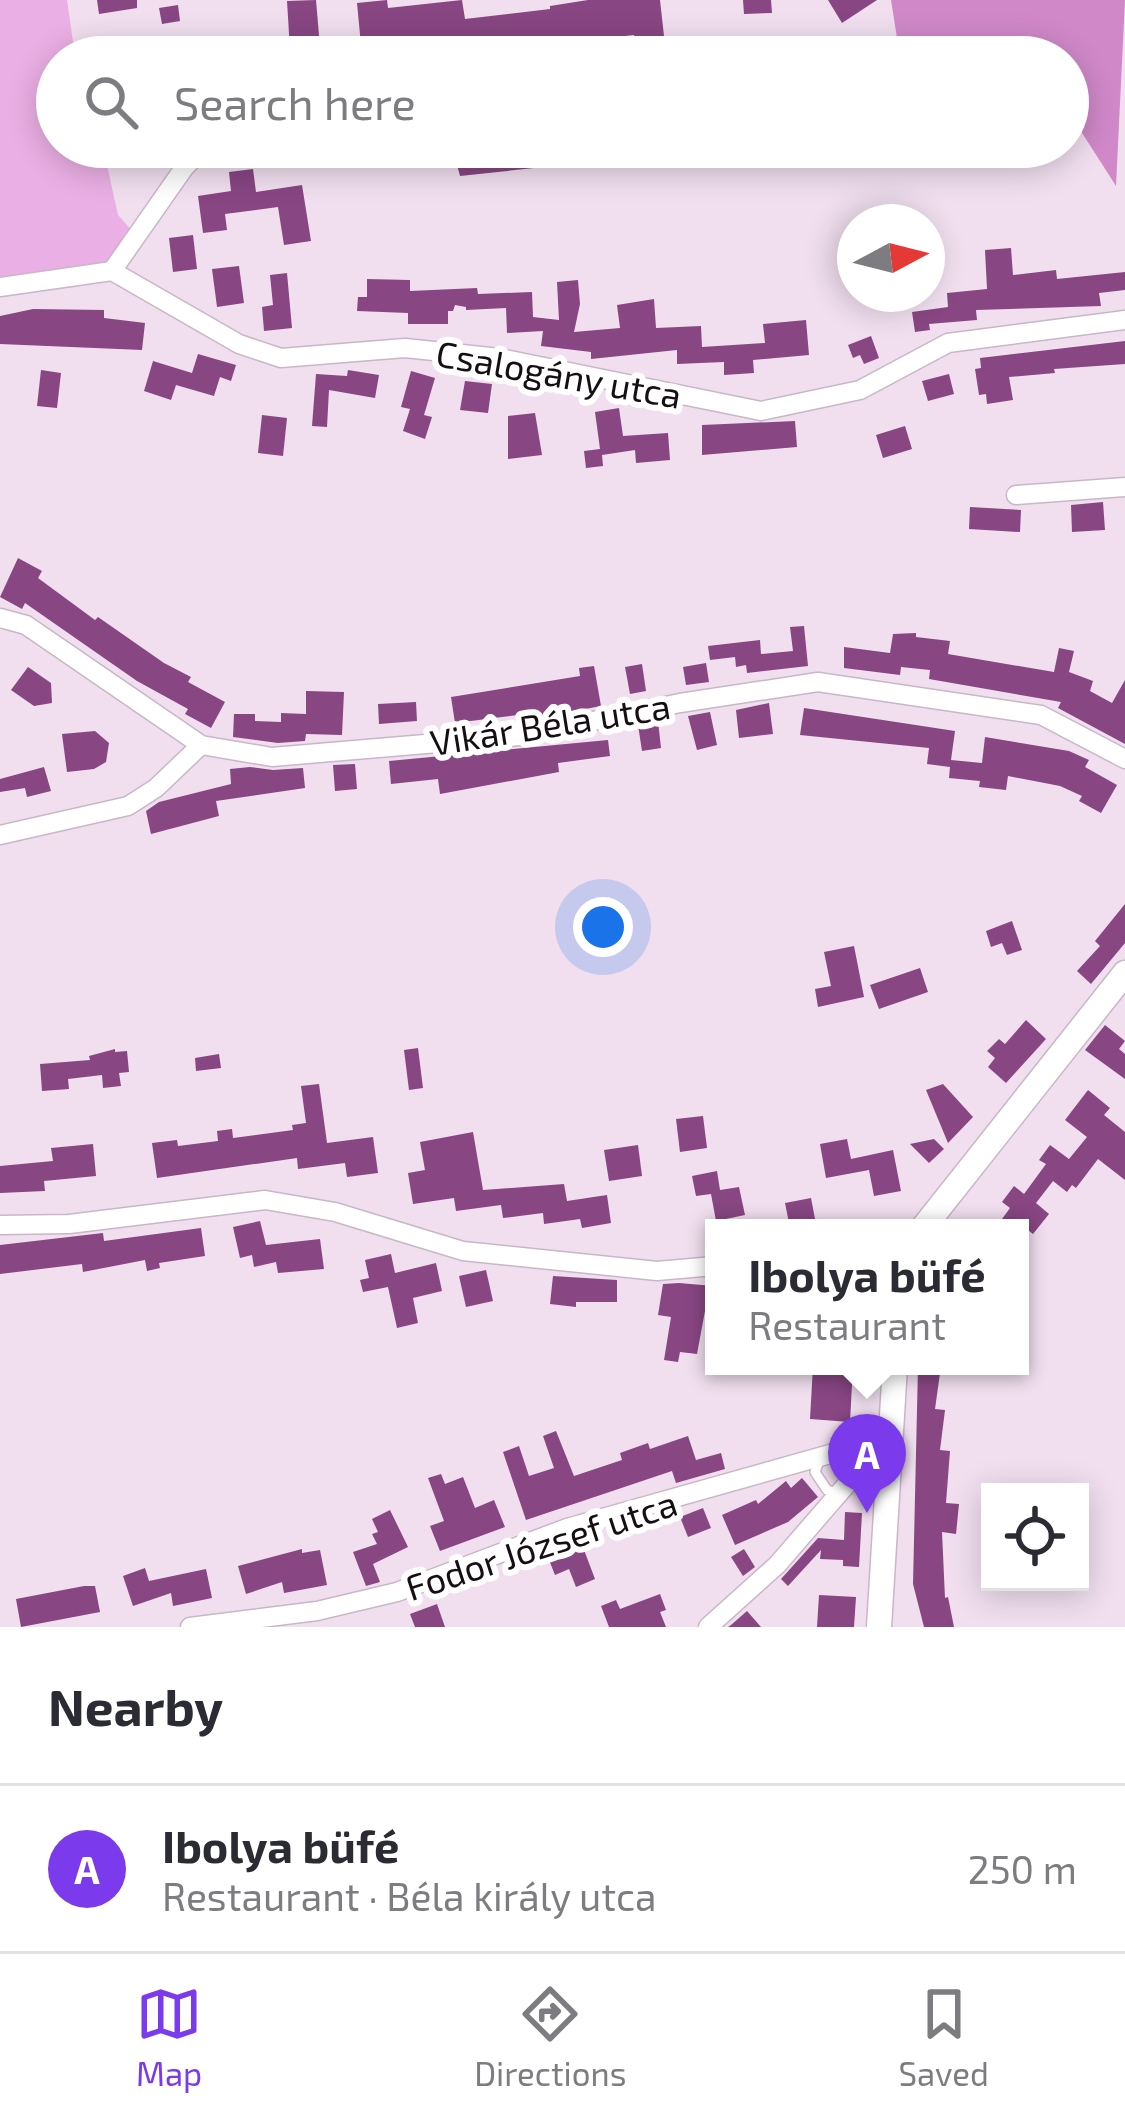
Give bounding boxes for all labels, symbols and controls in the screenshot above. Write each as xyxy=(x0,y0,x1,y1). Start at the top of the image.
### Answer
search box xyxy=(36,36,1089,168)
icon: search xyxy=(78,69,144,135)
text: Search here xyxy=(174,75,416,129)
north arrow xyxy=(837,204,945,312)
street label: Csalogány utca xyxy=(433,330,685,416)
street label: Vikár Béla utca xyxy=(427,683,673,763)
your location xyxy=(573,897,633,957)
popup xyxy=(705,1219,1029,1375)
text: Ibolya büfé xyxy=(748,1247,986,1301)
text: Restaurant xyxy=(748,1301,946,1348)
pin: A xyxy=(828,1414,906,1513)
street label: Fodor József utca xyxy=(400,1480,682,1608)
map controls xyxy=(981,1483,1089,1591)
button: locate xyxy=(981,1483,1089,1591)
text: Nearby xyxy=(48,1675,223,1736)
text: Ibolya büfé xyxy=(162,1818,399,1872)
text: A xyxy=(74,1845,100,1892)
text: 250 m xyxy=(968,1845,1077,1892)
text: Restaurant · Béla király utca xyxy=(162,1872,656,1919)
tab: Map xyxy=(136,1981,202,2093)
tab: Directions xyxy=(474,1981,626,2093)
tab: Saved xyxy=(898,1981,989,2093)

